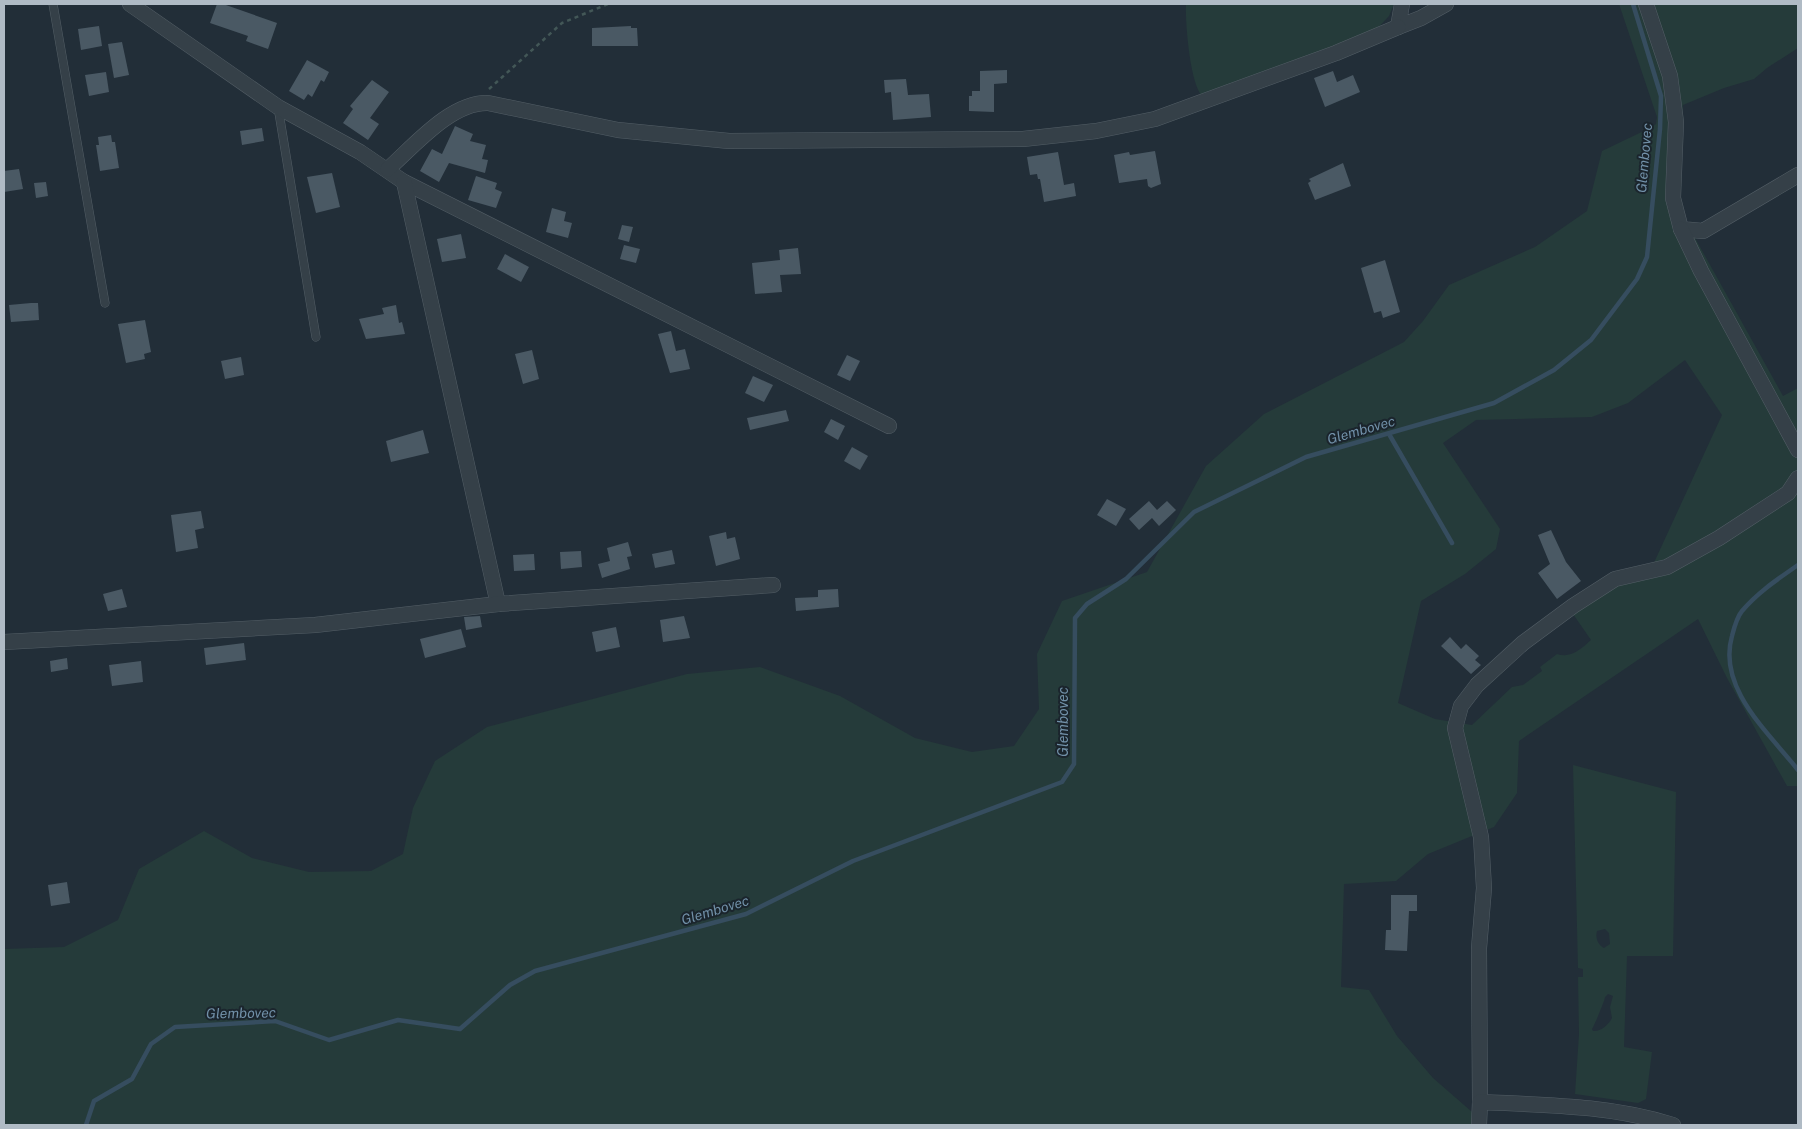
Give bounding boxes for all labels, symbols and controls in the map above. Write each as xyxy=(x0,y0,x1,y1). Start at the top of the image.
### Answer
water label: Glembovec xyxy=(1633,122,1655,194)
water label: Glembovec xyxy=(1325,413,1397,447)
water label: Glembovec xyxy=(1055,687,1071,757)
water label: Glembovec xyxy=(679,892,751,928)
water label: Glembovec xyxy=(206,1004,276,1022)

